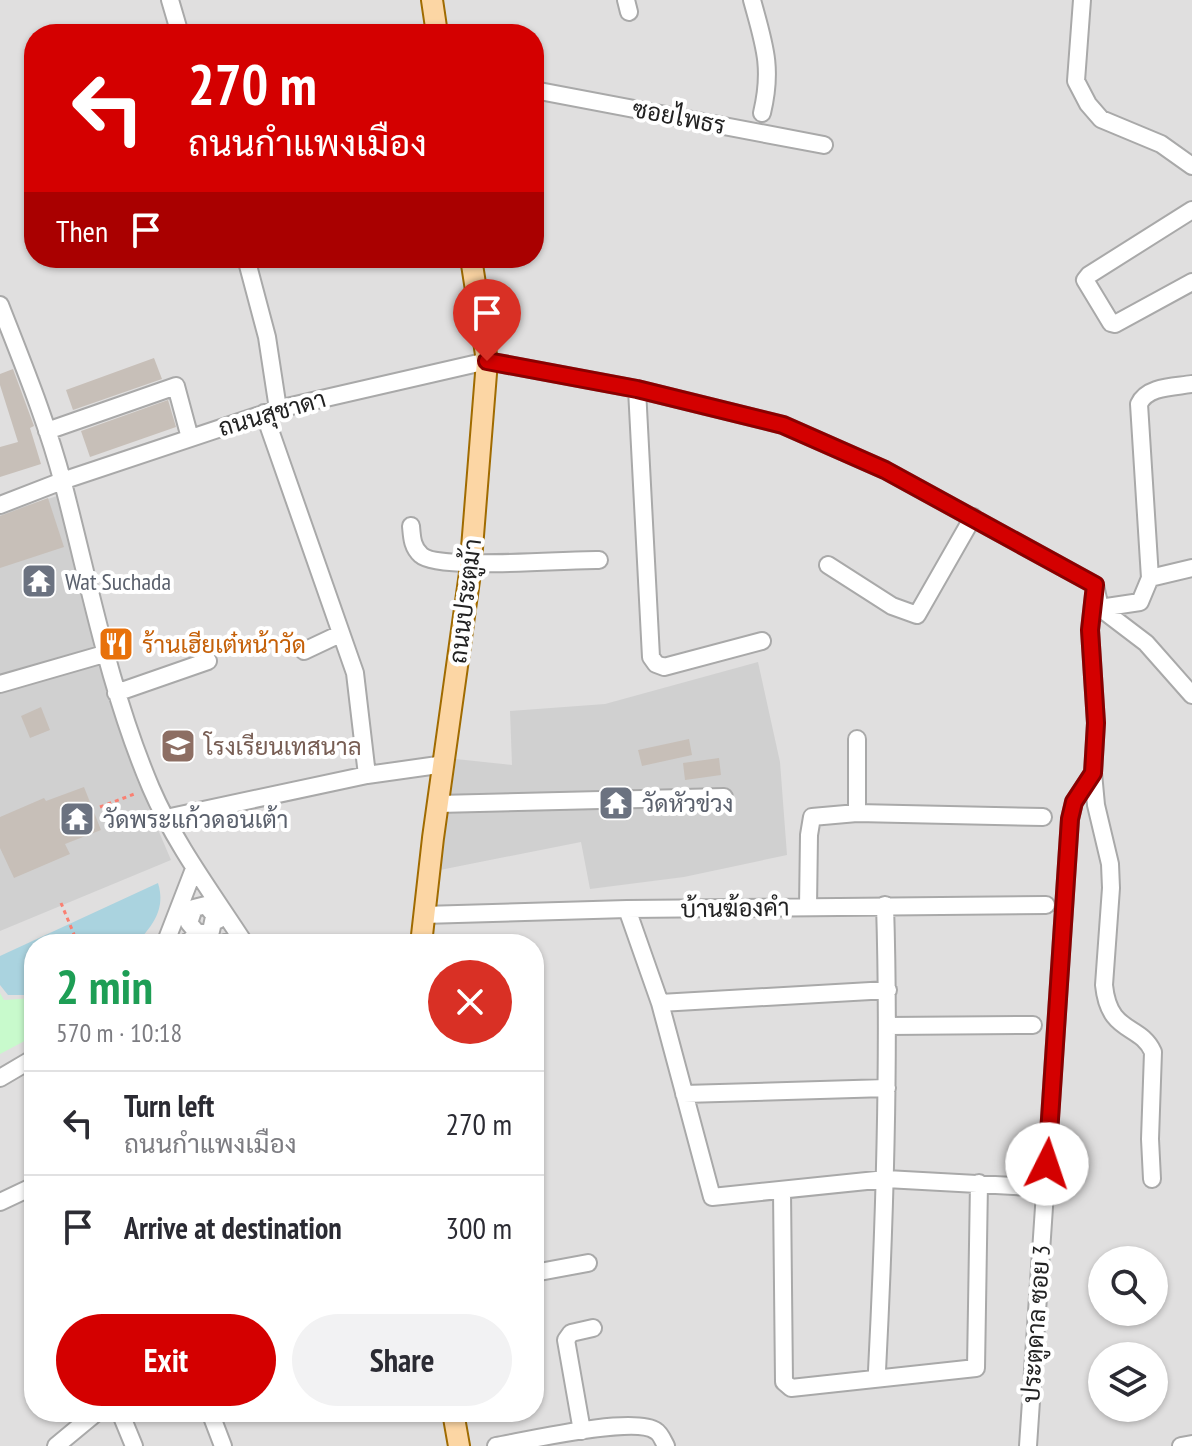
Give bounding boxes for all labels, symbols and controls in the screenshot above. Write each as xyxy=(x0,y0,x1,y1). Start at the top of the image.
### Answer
text: 270 m xyxy=(188,48,317,120)
icon: left xyxy=(56,56,160,160)
street label: ซอยไพธร xyxy=(630,93,728,141)
text: ถนนกำแพงเมือง xyxy=(188,119,427,166)
icon: arrive xyxy=(124,208,168,252)
text: Then xyxy=(56,211,108,250)
pin xyxy=(453,279,521,361)
icon: arrive xyxy=(465,291,509,335)
street label: ถนนสุชาดา xyxy=(215,383,330,444)
street label: ถนนประตูม้า xyxy=(442,537,490,665)
temple icon: Wat Suchada xyxy=(20,562,58,600)
place label: Wat Suchada xyxy=(65,566,171,597)
restaurant icon: ร้านเฮียเต๋หน้าวัด xyxy=(97,625,135,663)
place label: ร้านเฮียเต๋หน้าวัด xyxy=(142,629,306,660)
school or university icon: โรงเรียนเทสนาล xyxy=(159,727,197,765)
place label: โรงเรียนเทสนาล xyxy=(202,731,362,762)
temple icon: วัดหัวข่วง xyxy=(597,784,635,822)
place label: วัดหัวข่วง xyxy=(642,788,734,819)
temple icon: วัดพระแก้วดอนเต้า xyxy=(58,800,96,838)
place label: วัดพระแก้วดอนเต้า xyxy=(103,804,288,835)
street label: บ้านฆ้องคำ xyxy=(680,892,790,924)
text: 2 min xyxy=(56,955,153,1017)
button: close xyxy=(428,960,512,1044)
text: 570 m · 10:18 xyxy=(56,1016,182,1049)
text: Turn left xyxy=(124,1086,214,1125)
icon: left xyxy=(56,1101,100,1145)
text: 270 m xyxy=(446,1104,512,1143)
position arrow xyxy=(1005,1122,1089,1206)
text: ถนนกำแพงเมือง xyxy=(124,1127,296,1160)
icon: arrive xyxy=(56,1205,100,1249)
text: Arrive at destination xyxy=(124,1208,342,1247)
text: 300 m xyxy=(446,1208,512,1247)
street label: ประตูดาล ซอย 3 xyxy=(1015,1244,1059,1404)
map controls xyxy=(1088,1246,1168,1422)
button: search xyxy=(1088,1246,1168,1326)
button: Exit xyxy=(56,1314,276,1406)
button: Share xyxy=(292,1314,512,1406)
button: layers xyxy=(1088,1342,1168,1422)

